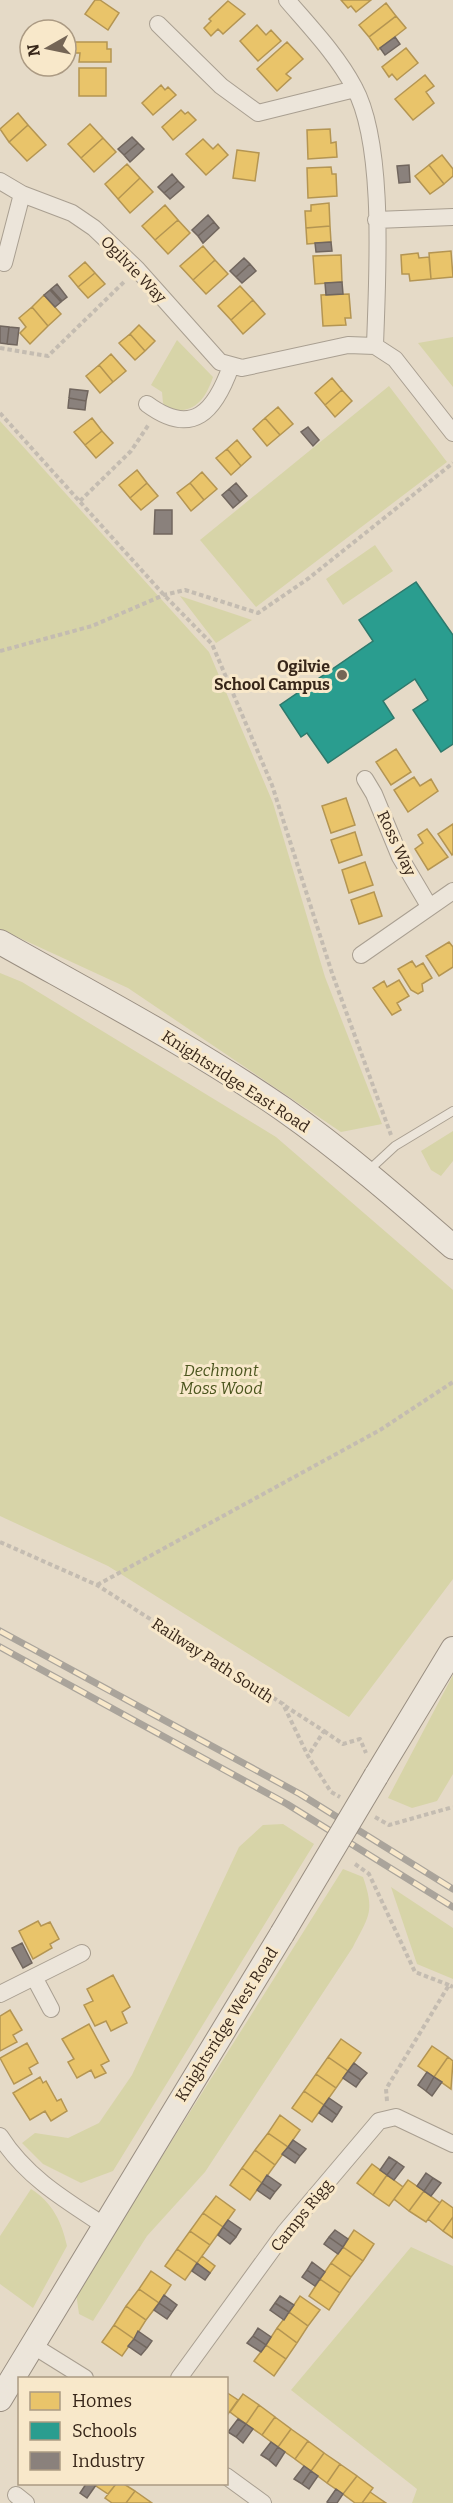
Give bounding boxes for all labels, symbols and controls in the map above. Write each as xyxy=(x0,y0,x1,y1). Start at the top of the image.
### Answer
north arrow xyxy=(18,18,78,78)
text: N xyxy=(23,43,44,58)
street label: Ogilvie Way xyxy=(97,232,171,307)
place label: Ogilvie School Campus xyxy=(214,657,330,694)
marker: Ogilvie School Campus xyxy=(335,668,349,682)
street label: Ross Way xyxy=(373,808,420,879)
street label: Knightsridge East Road xyxy=(158,1027,314,1137)
park label: Dechmont Moss Wood xyxy=(179,1361,263,1398)
street label: Railway Path South xyxy=(148,1614,277,1707)
street label: Knightsridge West Road xyxy=(171,1943,282,2105)
street label: Camps Rigg xyxy=(266,2175,336,2255)
legend xyxy=(18,2377,228,2485)
text: Homes xyxy=(72,2390,132,2412)
text: Schools xyxy=(72,2420,137,2442)
text: Industry xyxy=(72,2450,145,2472)

